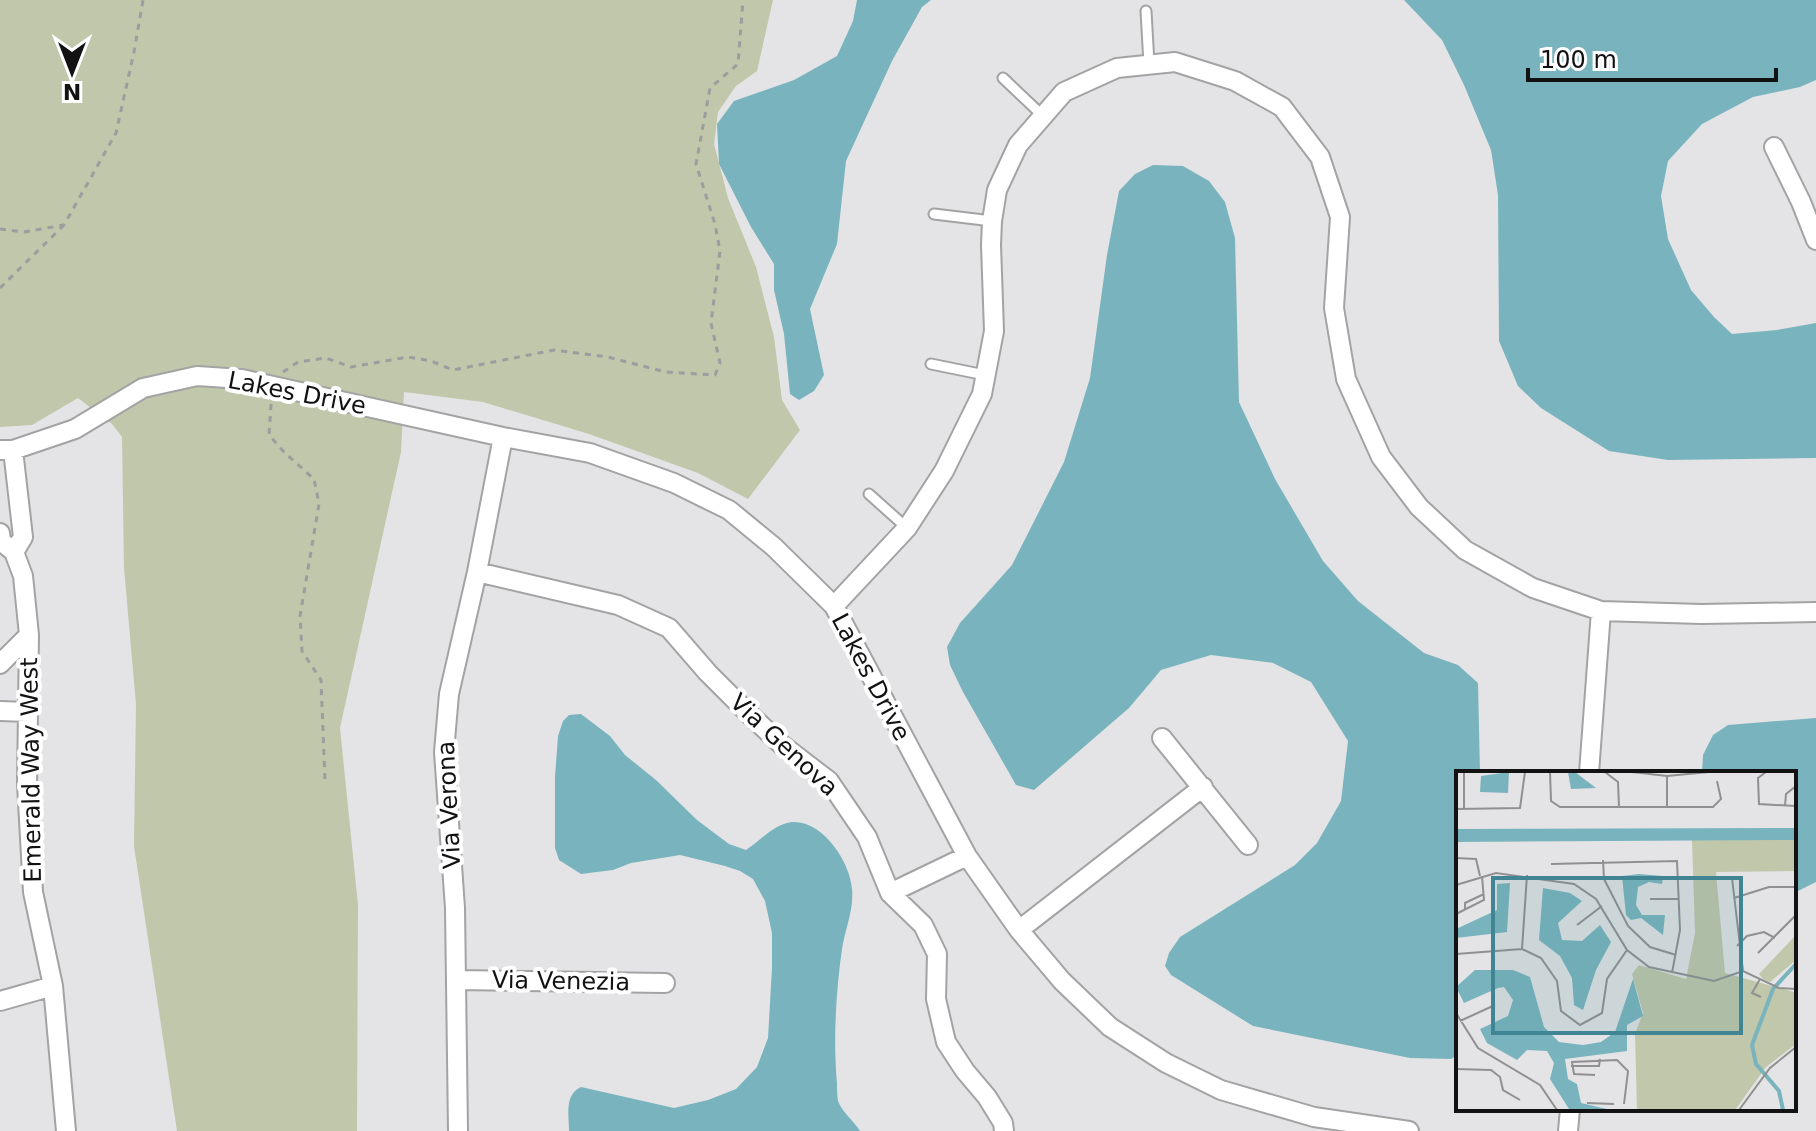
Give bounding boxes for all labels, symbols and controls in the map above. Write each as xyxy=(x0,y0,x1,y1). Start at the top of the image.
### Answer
north arrow xyxy=(32,32,112,112)
scale bar xyxy=(1528,32,1776,82)
text: 100 m xyxy=(1540,46,1617,74)
text: N xyxy=(63,79,81,104)
street label: Lakes Drive xyxy=(226,366,368,420)
street label: Lakes Drive xyxy=(826,609,916,745)
street label: Emerald Way West xyxy=(15,657,47,883)
street label: Via Genova xyxy=(724,688,844,802)
street label: Via Verona xyxy=(432,740,466,870)
inset map xyxy=(1456,771,1796,1111)
street label: Via Venezia xyxy=(492,966,630,996)

